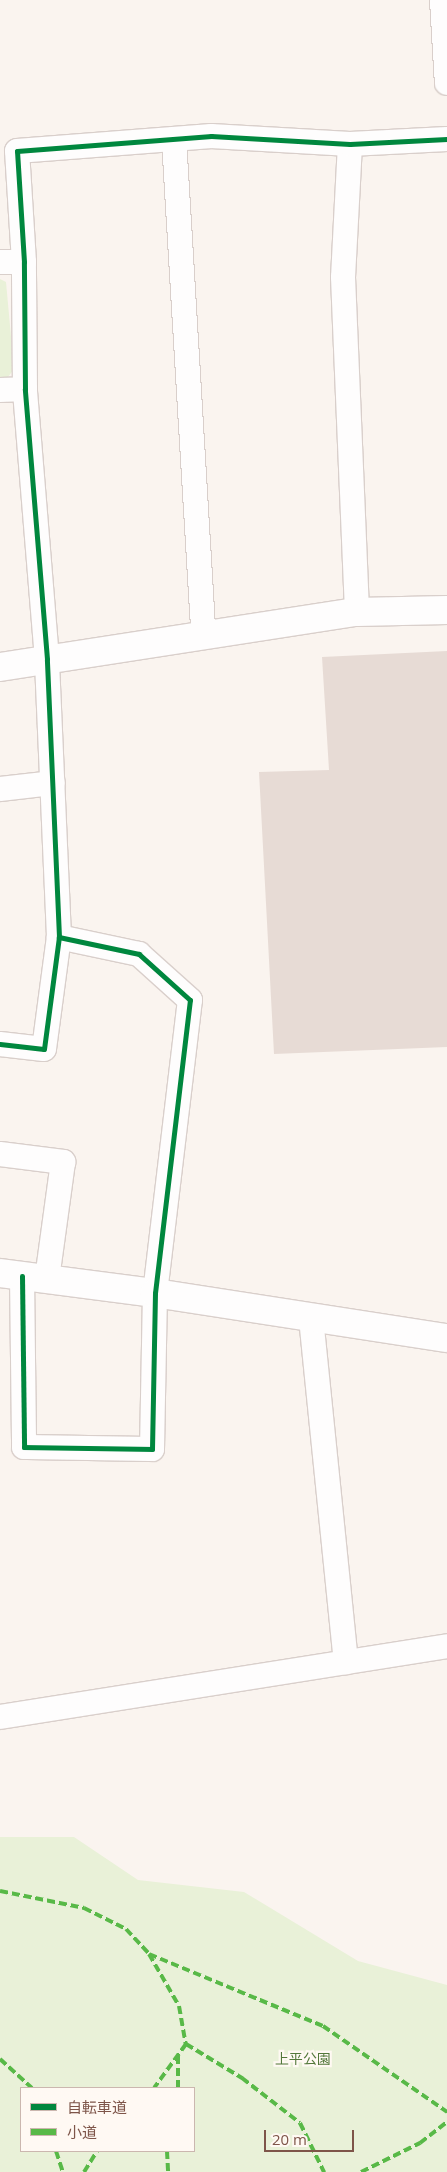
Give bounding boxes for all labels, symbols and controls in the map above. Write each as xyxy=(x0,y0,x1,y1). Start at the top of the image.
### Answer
park label: 上平公園 xyxy=(275,2051,331,2067)
legend xyxy=(20,2087,195,2152)
text: 自転車道 xyxy=(67,2097,127,2117)
scale bar xyxy=(267,2120,357,2152)
text: 小道 xyxy=(67,2122,97,2142)
text: 20 m xyxy=(272,2129,307,2149)

